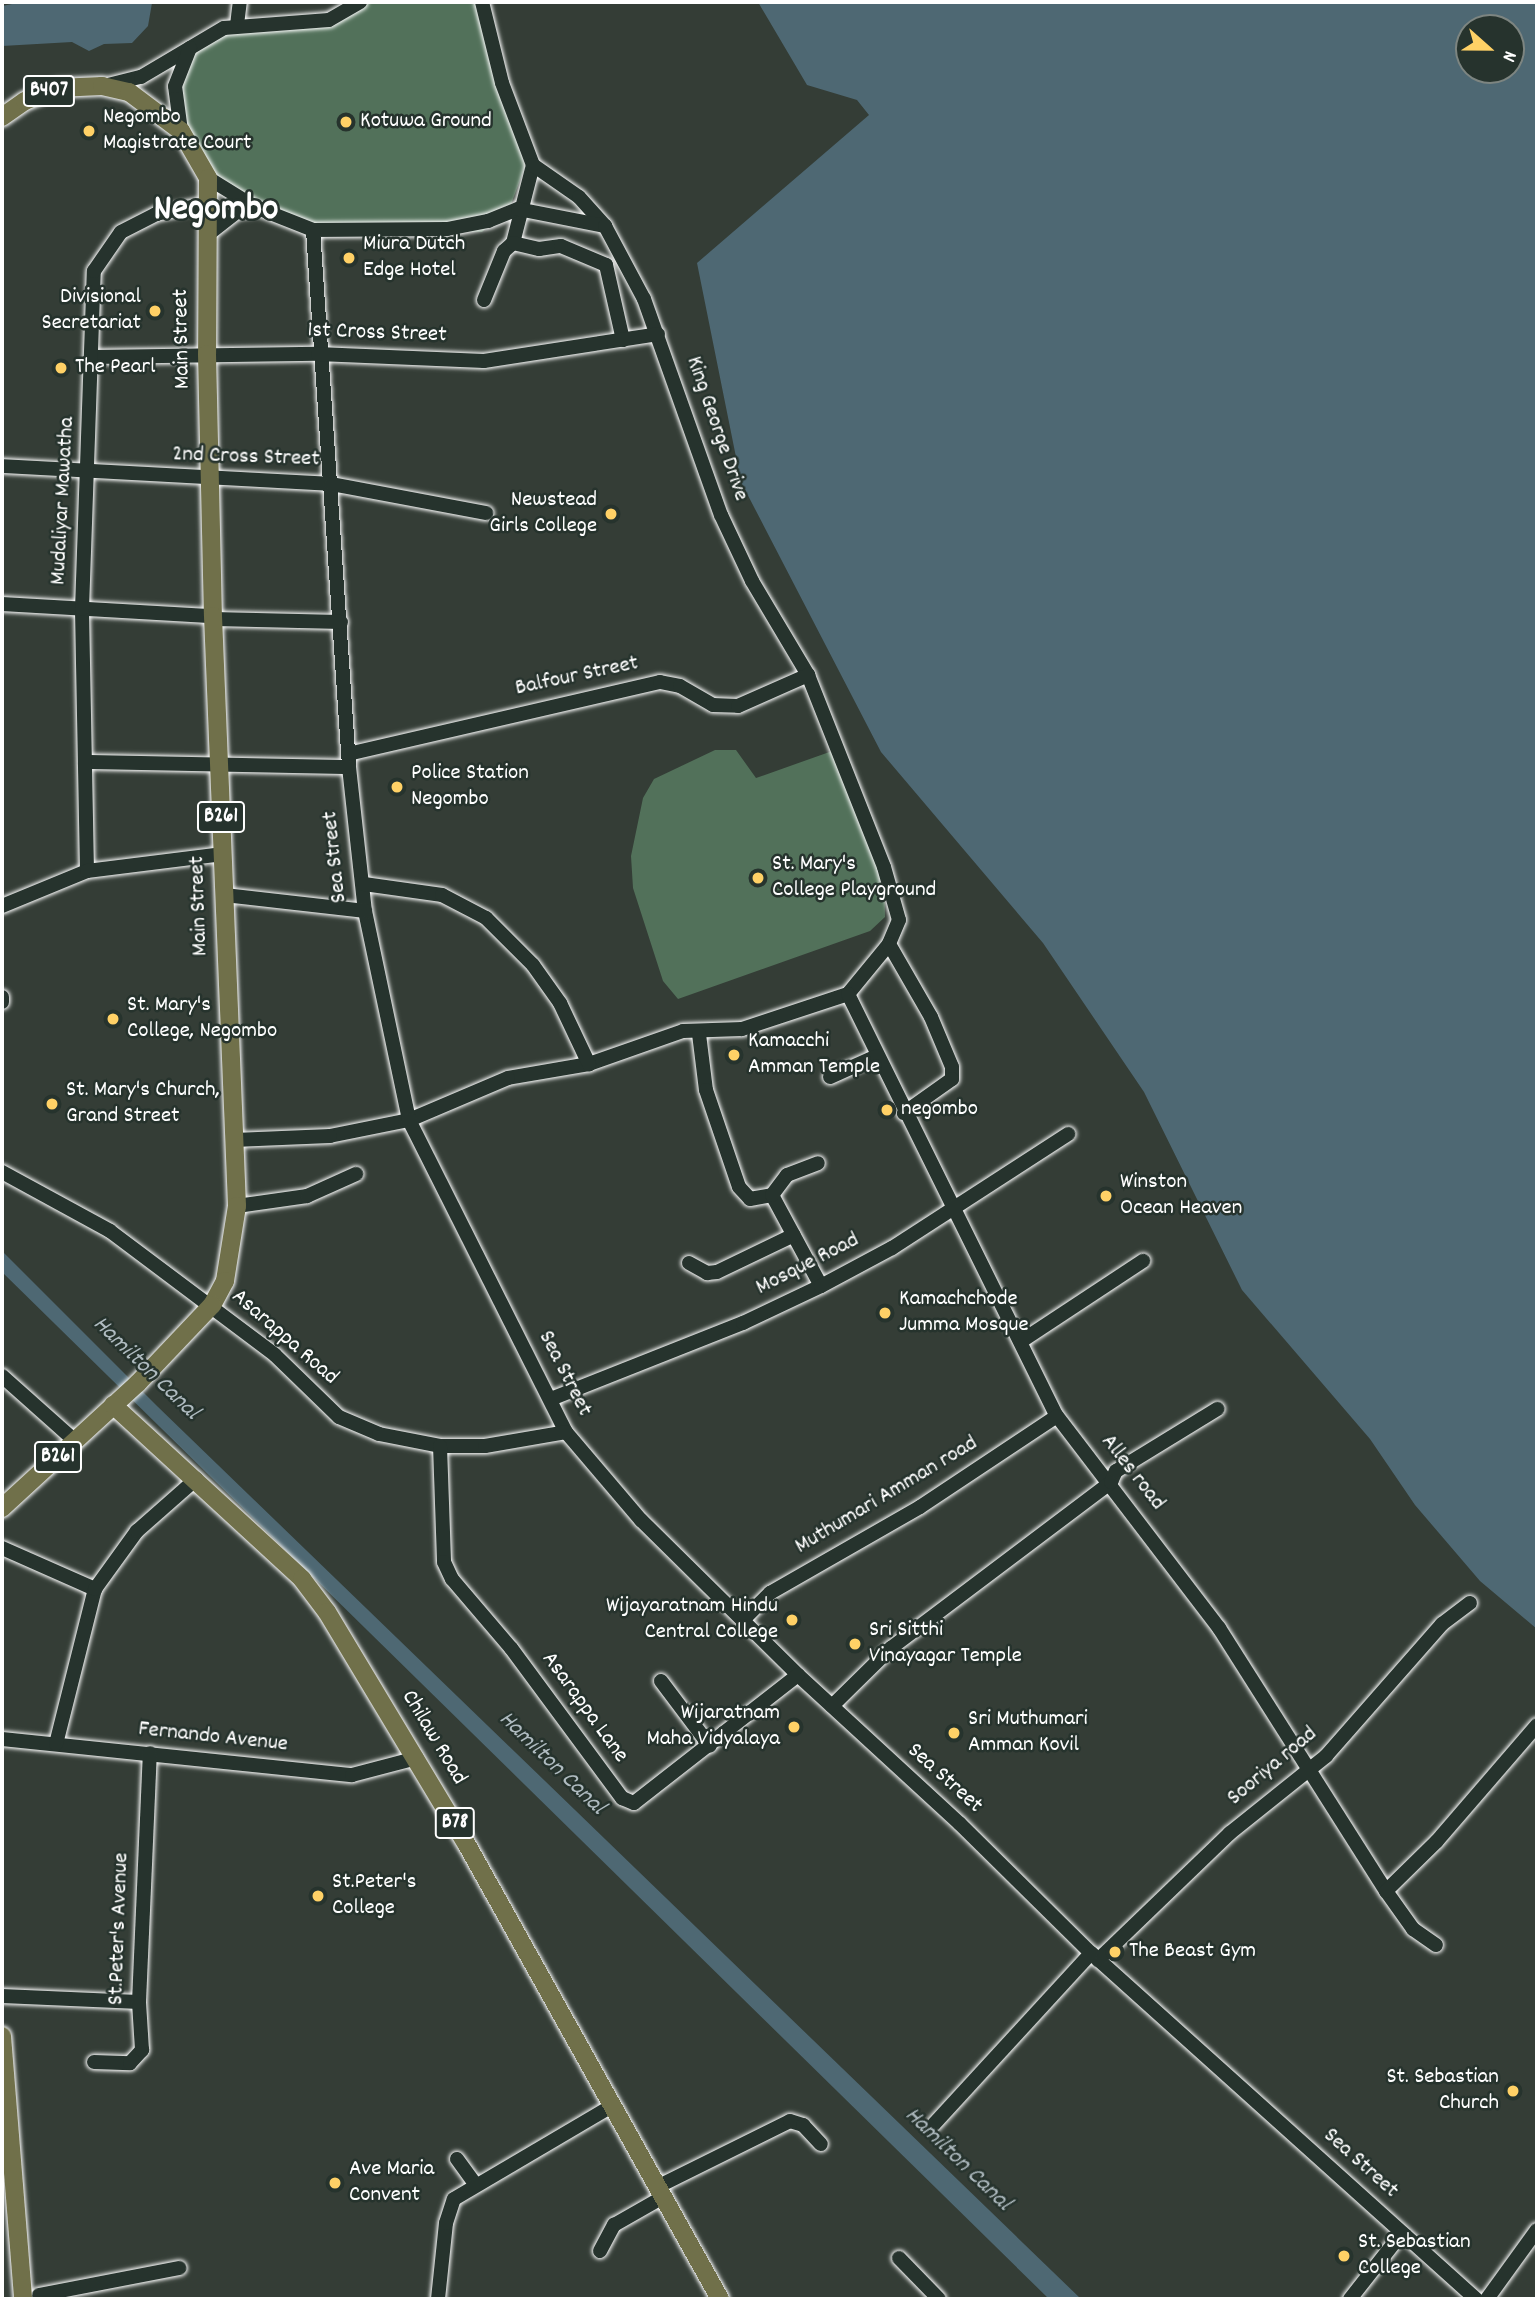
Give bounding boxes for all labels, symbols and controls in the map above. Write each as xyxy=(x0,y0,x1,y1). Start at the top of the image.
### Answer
north arrow xyxy=(1455,14,1525,84)
text: N xyxy=(1494,47,1522,65)
road number: B407 xyxy=(23,74,75,108)
place label: Negombo Magistrate Court xyxy=(103,104,251,158)
place label: Kotuwa Ground xyxy=(360,108,492,136)
marker: Kotuwa Ground xyxy=(338,114,354,130)
marker: Negombo Magistrate Court xyxy=(81,123,97,139)
district label: Negombo xyxy=(153,189,279,233)
place label: Miura Dutch Edge Hotel xyxy=(363,231,465,285)
marker: Miura Dutch Edge Hotel xyxy=(341,250,357,266)
place label: Divisional Secretariat xyxy=(42,284,141,338)
street label: Main Street xyxy=(168,289,198,389)
marker: Divisional Secretariat xyxy=(147,303,163,319)
street label: 1st Cross Street xyxy=(307,318,447,350)
street label: King George Drive xyxy=(678,353,754,505)
place label: The Pearl xyxy=(75,354,155,382)
marker: The Pearl xyxy=(53,360,69,376)
street label: Mudaliyar Mawatha xyxy=(46,416,82,586)
street label: 2nd Cross Street xyxy=(172,442,320,474)
place label: Newstead Girls College xyxy=(489,487,597,541)
marker: Newstead Girls College xyxy=(603,506,619,522)
street label: Balfour Street xyxy=(513,650,641,704)
place label: Police Station Negombo xyxy=(411,760,529,814)
marker: Police Station Negombo xyxy=(389,779,405,795)
road number: B261 xyxy=(196,800,246,834)
street label: Sea Street xyxy=(317,810,355,904)
place label: St. Mary's College Playground xyxy=(772,851,936,905)
street label: Main Street xyxy=(184,855,216,957)
marker: St. Mary's College Playground xyxy=(750,870,766,886)
place label: St. Mary's College, Negombo xyxy=(127,992,277,1046)
marker: St. Mary's College, Negombo xyxy=(105,1011,121,1027)
place label: Kamacchi Amman Temple xyxy=(748,1028,880,1082)
marker: Kamacchi Amman Temple xyxy=(726,1047,742,1063)
place label: St. Mary's Church, Grand Street xyxy=(66,1077,220,1131)
marker: St. Mary's Church, Grand Street xyxy=(44,1096,60,1112)
place label: negombo xyxy=(901,1096,978,1124)
marker: negombo xyxy=(879,1102,895,1118)
place label: Winston Ocean Heaven xyxy=(1120,1169,1242,1223)
marker: Winston Ocean Heaven xyxy=(1098,1188,1114,1204)
street label: Mosque Road xyxy=(752,1227,864,1303)
street label: Asarappa Road xyxy=(225,1284,343,1392)
place label: Kamachchode Jumma Mosque xyxy=(899,1286,1029,1340)
marker: Kamachchode Jumma Mosque xyxy=(877,1305,893,1321)
water label: Hamilton Canal xyxy=(86,1311,204,1427)
street label: Sea Street xyxy=(531,1327,597,1421)
street label: Alles road xyxy=(1094,1429,1170,1517)
street label: Muthumari Amman road xyxy=(791,1431,983,1561)
road number: B261 xyxy=(34,1440,82,1474)
place label: Wijayaratnam Hindu Central College xyxy=(606,1593,778,1647)
marker: Wijayaratnam Hindu Central College xyxy=(784,1612,800,1628)
place label: Sri Sitthi Vinayagar Temple xyxy=(869,1617,1022,1671)
marker: Sri Sitthi Vinayagar Temple xyxy=(847,1636,863,1652)
street label: Asarappa Lane xyxy=(534,1647,634,1769)
street label: Chilaw Road xyxy=(394,1686,472,1790)
place label: Wijaratnam Maha Vidyalaya xyxy=(647,1700,780,1754)
water label: Hamilton Canal xyxy=(492,1706,610,1822)
place label: Sri Muthumari Amman Kovil xyxy=(968,1706,1088,1760)
street label: Fernando Avenue xyxy=(137,1716,289,1760)
marker: Wijaratnam Maha Vidyalaya xyxy=(786,1719,802,1735)
street label: Sooriya road xyxy=(1222,1721,1324,1813)
marker: Sri Muthumari Amman Kovil xyxy=(946,1725,962,1741)
street label: Sea Street xyxy=(901,1738,987,1820)
road number: B78 xyxy=(434,1806,476,1840)
street label: St.Peter's Avenue xyxy=(104,1852,136,2006)
place label: St.Peter's College xyxy=(332,1869,416,1923)
marker: St.Peter's College xyxy=(310,1888,326,1904)
place label: The Beast Gym xyxy=(1129,1938,1256,1966)
marker: The Beast Gym xyxy=(1107,1944,1123,1960)
place label: St. Sebastian Church xyxy=(1386,2064,1499,2118)
marker: St. Sebastian Church xyxy=(1505,2083,1521,2099)
water label: Hamilton Canal xyxy=(898,2102,1016,2218)
street label: Sea Street xyxy=(1317,2123,1403,2205)
place label: Ave Maria Convent xyxy=(349,2156,434,2210)
marker: Ave Maria Convent xyxy=(327,2175,343,2191)
place label: St. Sebastian College xyxy=(1358,2229,1471,2283)
marker: St. Sebastian College xyxy=(1336,2248,1352,2264)

